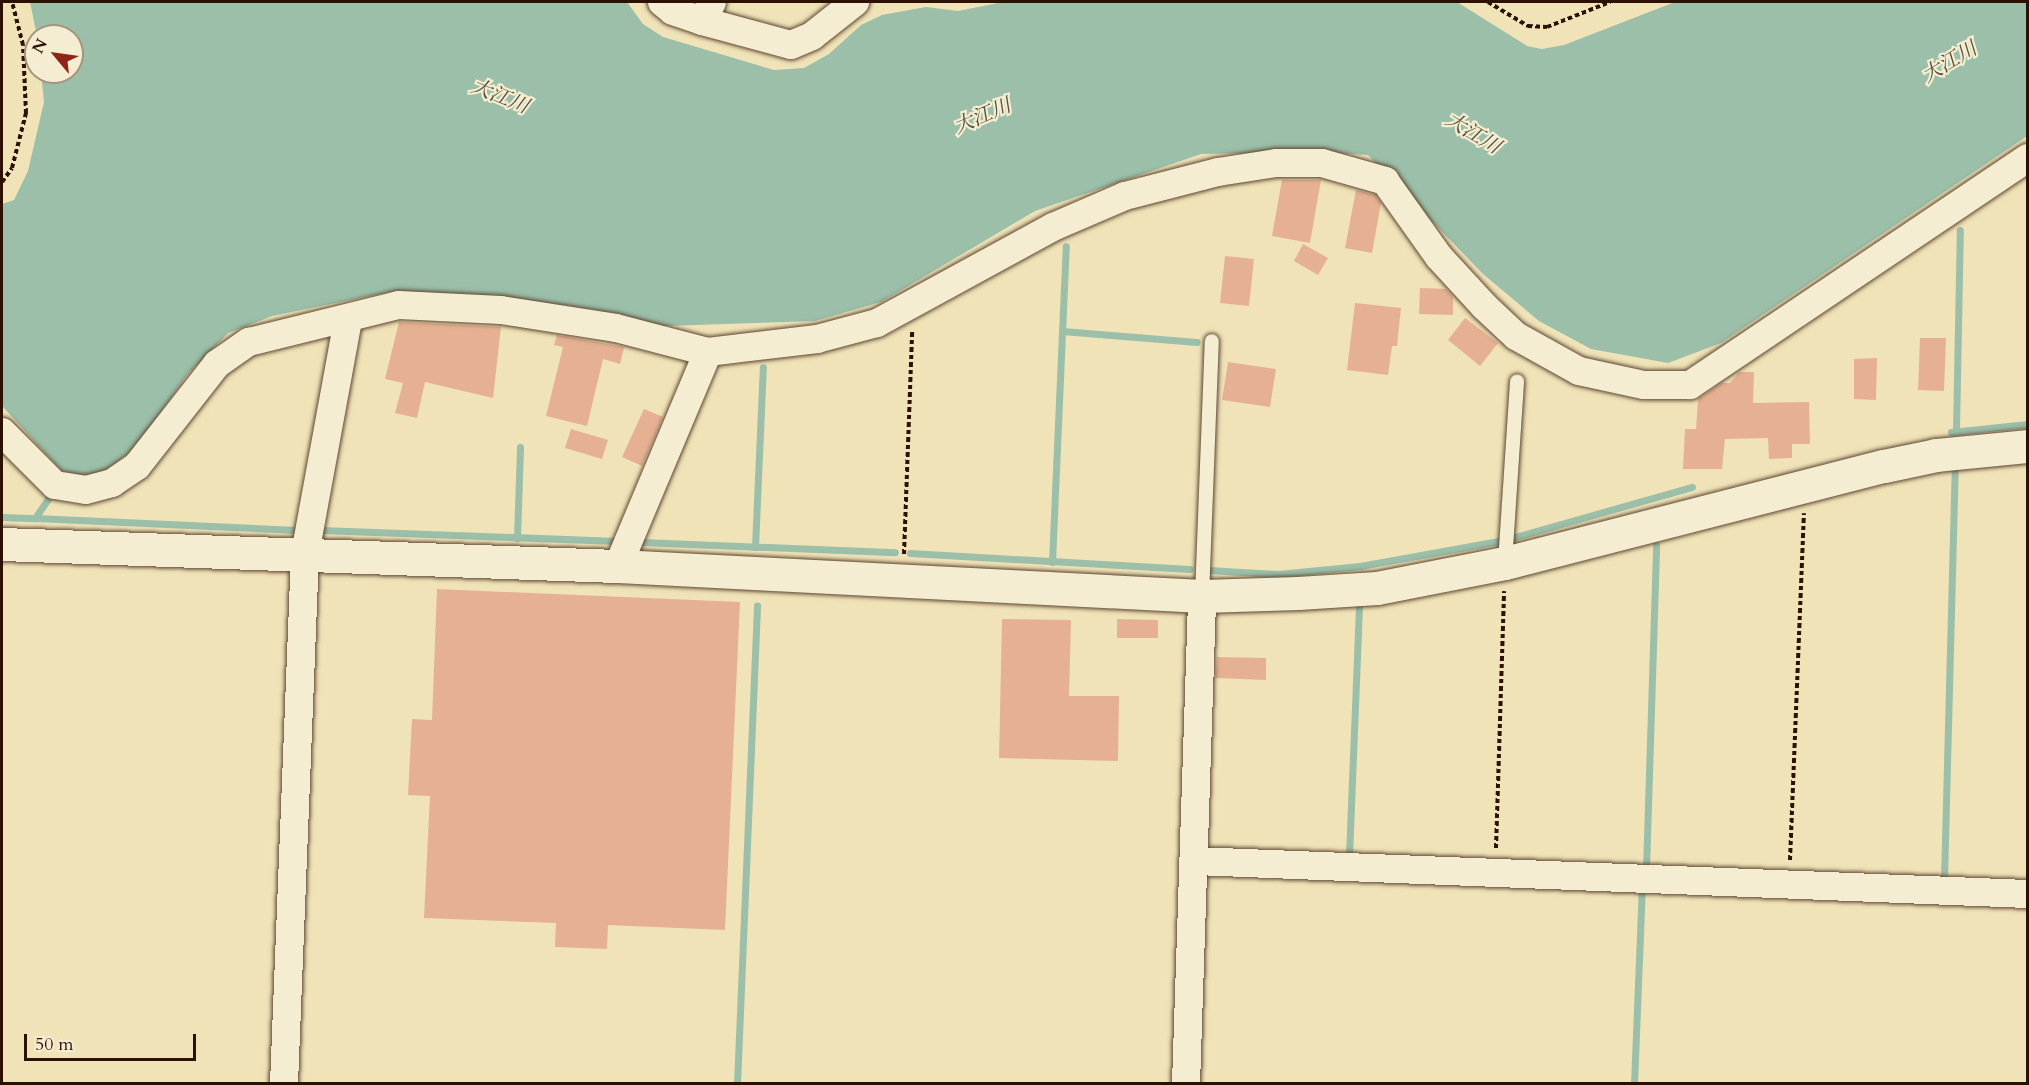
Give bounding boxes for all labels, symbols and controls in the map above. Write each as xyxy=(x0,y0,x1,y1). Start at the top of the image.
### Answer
north arrow xyxy=(24,24,84,84)
text: N xyxy=(27,35,53,58)
water label: 大江川 xyxy=(1917,36,1981,88)
water label: 大江川 xyxy=(468,74,532,118)
water label: 大江川 xyxy=(950,93,1014,139)
water label: 大江川 xyxy=(1441,107,1505,159)
scale bar xyxy=(27,1022,200,1060)
text: 50 m xyxy=(35,1032,74,1057)

